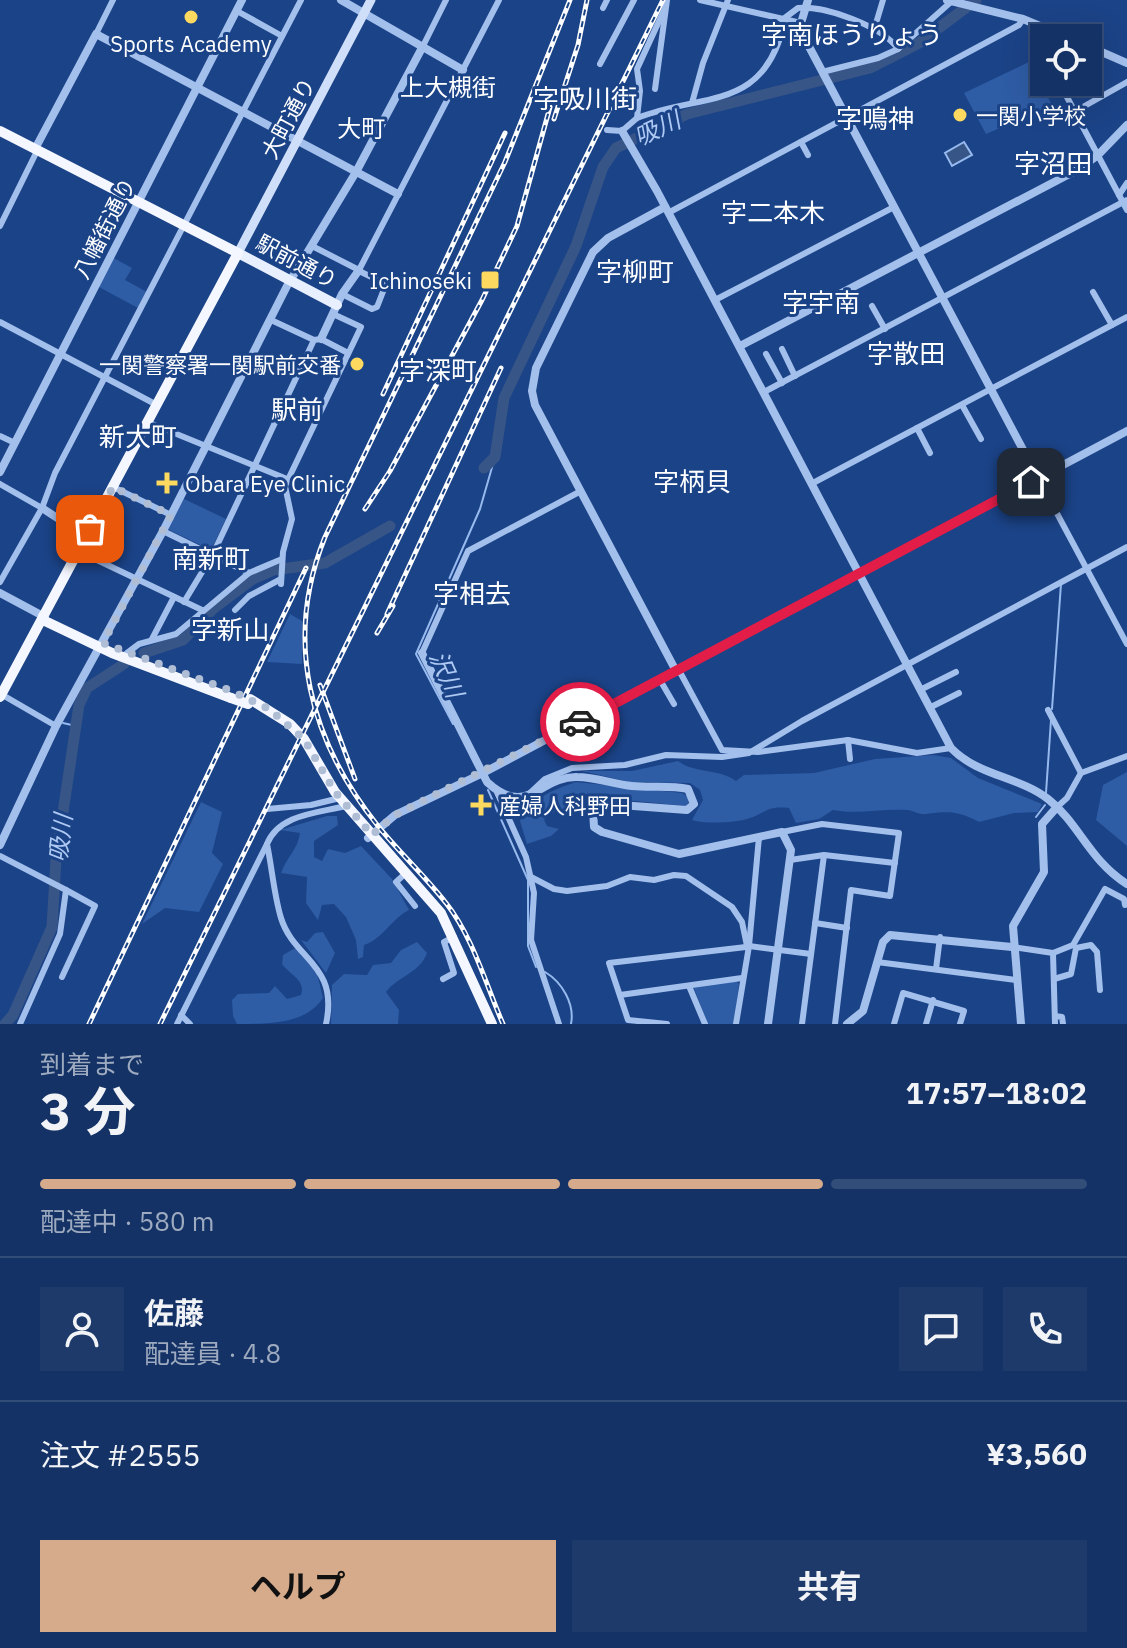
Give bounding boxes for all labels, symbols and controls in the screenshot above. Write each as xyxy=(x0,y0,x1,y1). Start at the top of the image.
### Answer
marker: Sports Academy xyxy=(182,8,200,26)
district label: 字南ほうりょう xyxy=(761,17,943,51)
map controls xyxy=(1030,24,1102,96)
button: locate xyxy=(1030,24,1102,96)
place label: Sports Academy xyxy=(110,29,272,58)
district label: 上大槻街 xyxy=(400,71,496,103)
street label: 大町通り xyxy=(255,72,321,164)
district label: 字吸川街 xyxy=(533,81,637,115)
district label: 字鳴神 xyxy=(836,101,914,135)
place label: 一関小学校 xyxy=(976,101,1086,130)
water label: 吸川 xyxy=(628,102,688,153)
marker: 一関小学校 xyxy=(951,106,969,124)
district label: 大町 xyxy=(337,112,385,144)
district label: 字沼田 xyxy=(1014,146,1092,180)
street label: 八幡街通り xyxy=(66,172,142,284)
district label: 字二本木 xyxy=(721,195,825,229)
street label: 駅前通り xyxy=(251,228,343,294)
district label: 字柳町 xyxy=(596,254,674,288)
place label: Ichinoseki xyxy=(370,266,472,295)
marker: Ichinoseki xyxy=(479,269,501,291)
district label: 字宇南 xyxy=(782,285,860,319)
district label: 字散田 xyxy=(867,336,945,370)
place label: 一関警察署一関駅前交番 xyxy=(99,350,341,379)
district label: 字深町 xyxy=(399,353,477,387)
marker: 一関警察署一関駅前交番 xyxy=(348,355,366,373)
district label: 駅前 xyxy=(271,392,323,426)
district label: 新大町 xyxy=(99,419,177,453)
pin xyxy=(997,448,1065,516)
icon: home xyxy=(1009,460,1053,504)
district label: 字柄貝 xyxy=(653,464,731,498)
place label: Obara Eye Clinic xyxy=(185,469,345,498)
marker: Obara Eye Clinic xyxy=(156,472,178,494)
pin xyxy=(56,495,124,563)
icon: bag xyxy=(68,507,112,551)
district label: 南新町 xyxy=(172,541,250,575)
district label: 字相去 xyxy=(433,576,511,610)
district label: 字新山 xyxy=(191,612,269,646)
water label: 沢川 xyxy=(423,646,473,705)
courier xyxy=(540,682,620,762)
icon: car xyxy=(558,700,602,744)
place label: 産婦人科野田 xyxy=(499,791,631,820)
marker: 産婦人科野田 xyxy=(470,794,492,816)
water label: 吸川 xyxy=(41,809,79,864)
text: 到着まで xyxy=(40,1047,144,1081)
text: 17:57–18:02 xyxy=(906,1073,1087,1112)
text: 3 分 xyxy=(40,1077,135,1144)
text: 配達中 · 580 m xyxy=(40,1204,214,1238)
button: person xyxy=(40,1287,124,1371)
button: chat xyxy=(899,1287,983,1371)
button: phone xyxy=(1003,1287,1087,1371)
text: 佐藤 xyxy=(144,1293,204,1332)
text: 配達員 · 4.8 xyxy=(144,1336,281,1370)
text: ¥3,560 xyxy=(986,1434,1087,1473)
text: 注文 #2555 xyxy=(40,1435,200,1474)
button: ヘルプ xyxy=(40,1540,556,1632)
button: 共有 xyxy=(572,1540,1087,1632)

